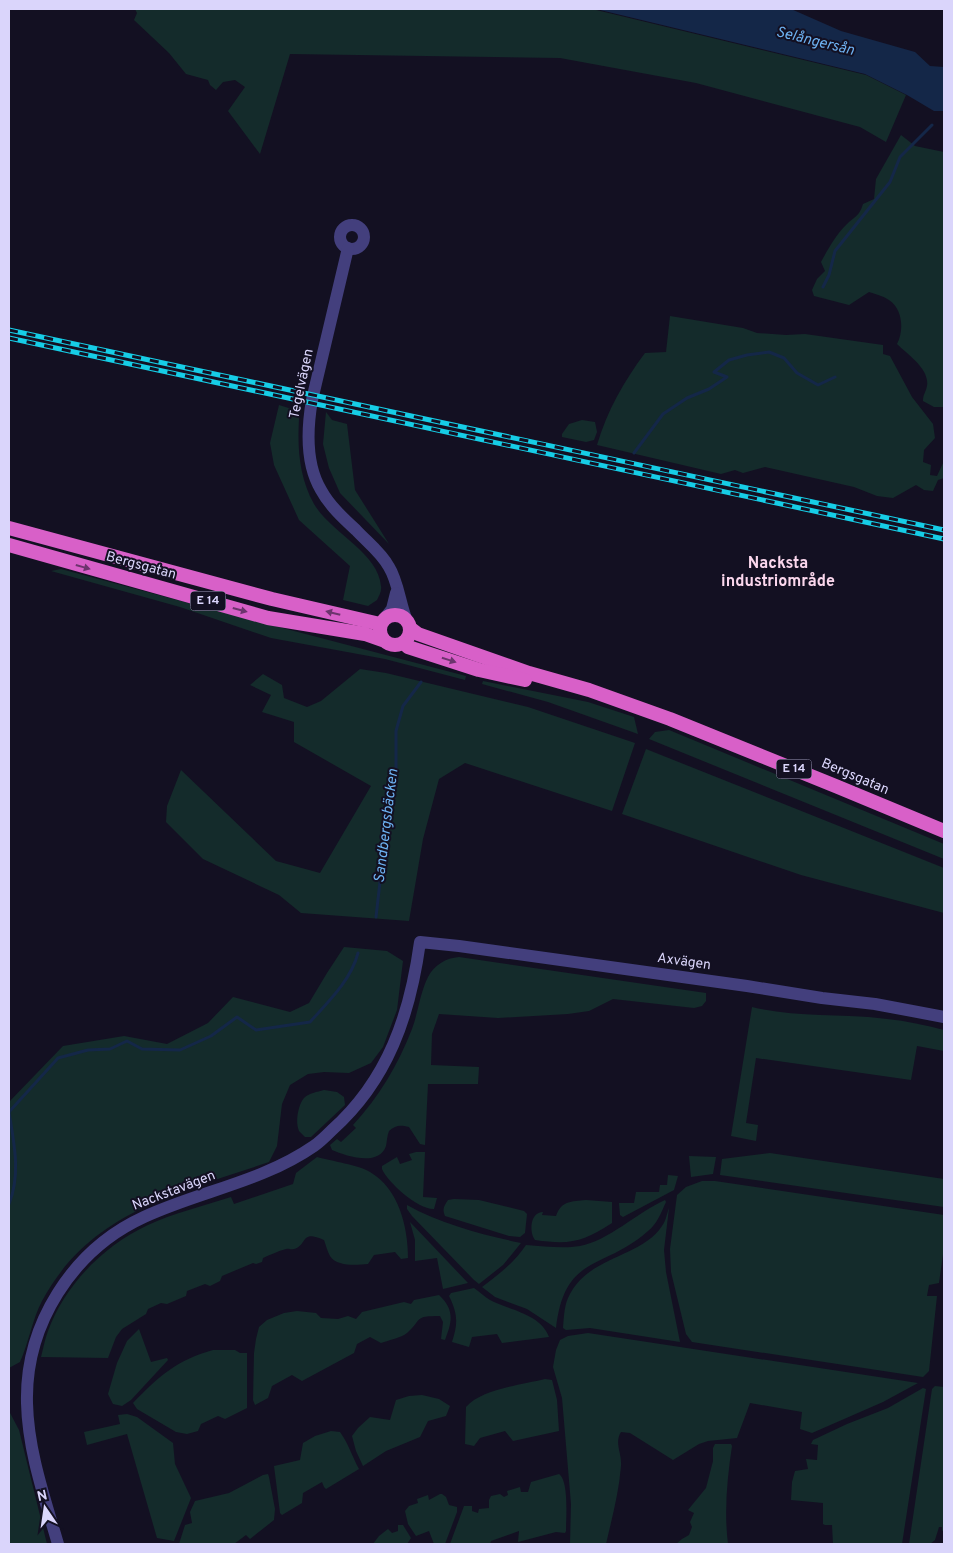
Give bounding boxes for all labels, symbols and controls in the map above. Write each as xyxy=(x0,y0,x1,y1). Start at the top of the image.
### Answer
water label: Selångersån xyxy=(774,23,856,61)
street label: Tegelvägen xyxy=(286,347,318,421)
street label: Bergsgatan xyxy=(104,548,178,584)
district label: Nacksta industriområde xyxy=(721,554,835,592)
one-way arrow xyxy=(76,564,91,572)
road number: E 14 xyxy=(190,592,226,610)
one-way arrow xyxy=(232,606,248,614)
one-way arrow xyxy=(325,609,340,617)
one-way arrow xyxy=(442,657,457,665)
street label: Bergsgatan xyxy=(818,755,892,799)
road number: E 14 xyxy=(776,760,812,779)
water label: Sandbergsbäcken xyxy=(371,768,403,884)
street label: Axvägen xyxy=(656,950,712,974)
street label: Nackstavägen xyxy=(130,1167,218,1215)
north arrow xyxy=(20,1483,70,1533)
text: N xyxy=(36,1487,49,1506)

